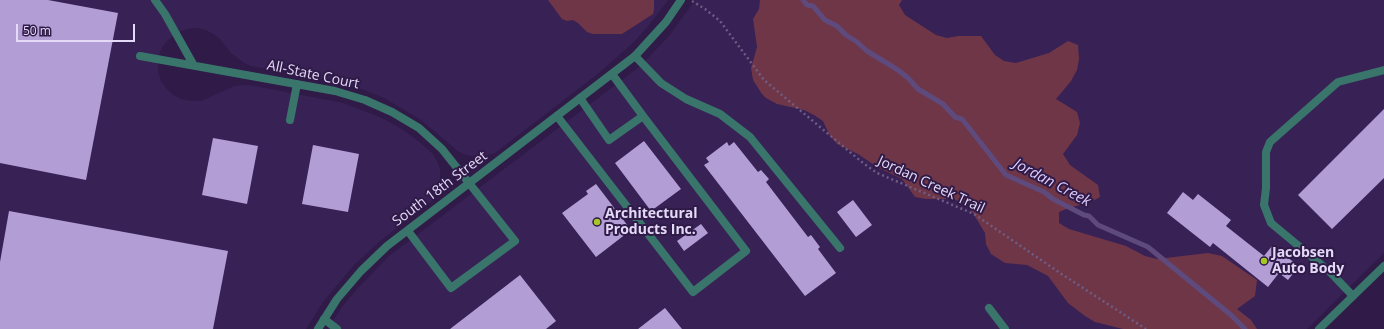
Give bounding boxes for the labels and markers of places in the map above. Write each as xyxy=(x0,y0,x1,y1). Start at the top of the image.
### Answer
place label: Architectural Products Inc. xyxy=(605,206,698,238)
marker: Architectural Products Inc. xyxy=(592,217,602,227)
place label: Jacobsen Auto Body xyxy=(1272,245,1344,278)
marker: Jacobsen Auto Body xyxy=(1259,256,1269,266)

